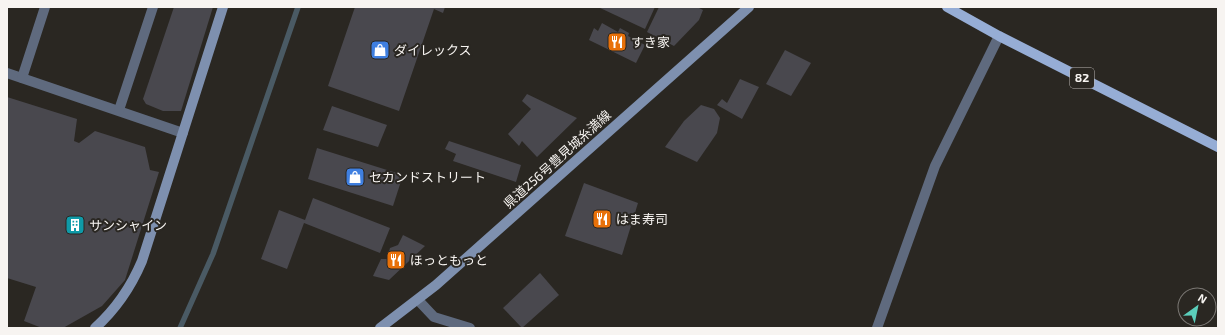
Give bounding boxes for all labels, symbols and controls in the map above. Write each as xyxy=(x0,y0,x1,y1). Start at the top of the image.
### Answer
restaurant icon: すき家 xyxy=(606,31,628,53)
place label: すき家 xyxy=(631,34,670,50)
shop icon: ダイレックス xyxy=(369,39,391,61)
place label: ダイレックス xyxy=(394,42,472,58)
road number: 82 xyxy=(1070,68,1094,88)
street label: 県道256号豊見城糸満線 xyxy=(500,107,614,211)
shop icon: セカンドストリート xyxy=(344,166,366,188)
place label: セカンドストリート xyxy=(369,169,486,185)
restaurant icon: はま寿司 xyxy=(591,208,613,230)
place label: はま寿司 xyxy=(616,211,668,227)
building icon: サンシャイン xyxy=(64,214,86,236)
place label: サンシャイン xyxy=(89,217,167,233)
restaurant icon: ほっともっと xyxy=(385,249,407,271)
place label: ほっともっと xyxy=(410,252,488,268)
north arrow xyxy=(1177,287,1217,327)
text: N xyxy=(1196,291,1210,306)

